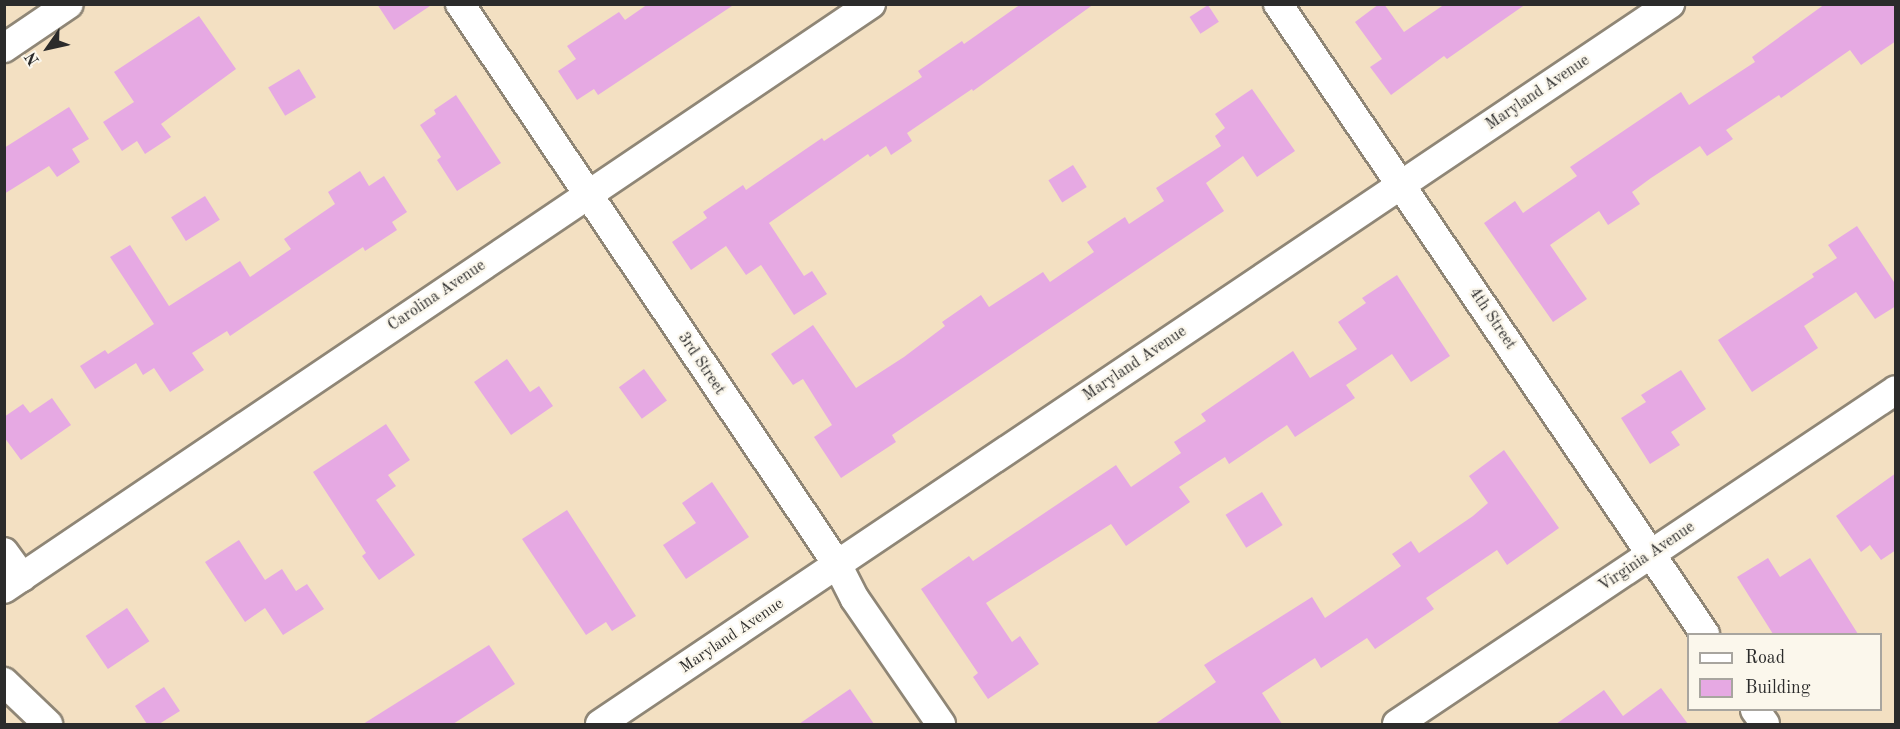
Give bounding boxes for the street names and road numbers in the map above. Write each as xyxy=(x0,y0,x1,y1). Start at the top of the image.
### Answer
street label: Maryland Avenue xyxy=(1483,51,1593,135)
street label: Carolina Avenue xyxy=(385,256,489,336)
street label: 4th Street xyxy=(1464,284,1520,354)
street label: Maryland Avenue xyxy=(1080,322,1190,406)
street label: 3rd Street xyxy=(673,329,729,399)
street label: Virginia Avenue xyxy=(1595,518,1699,596)
street label: Maryland Avenue xyxy=(677,594,787,678)

